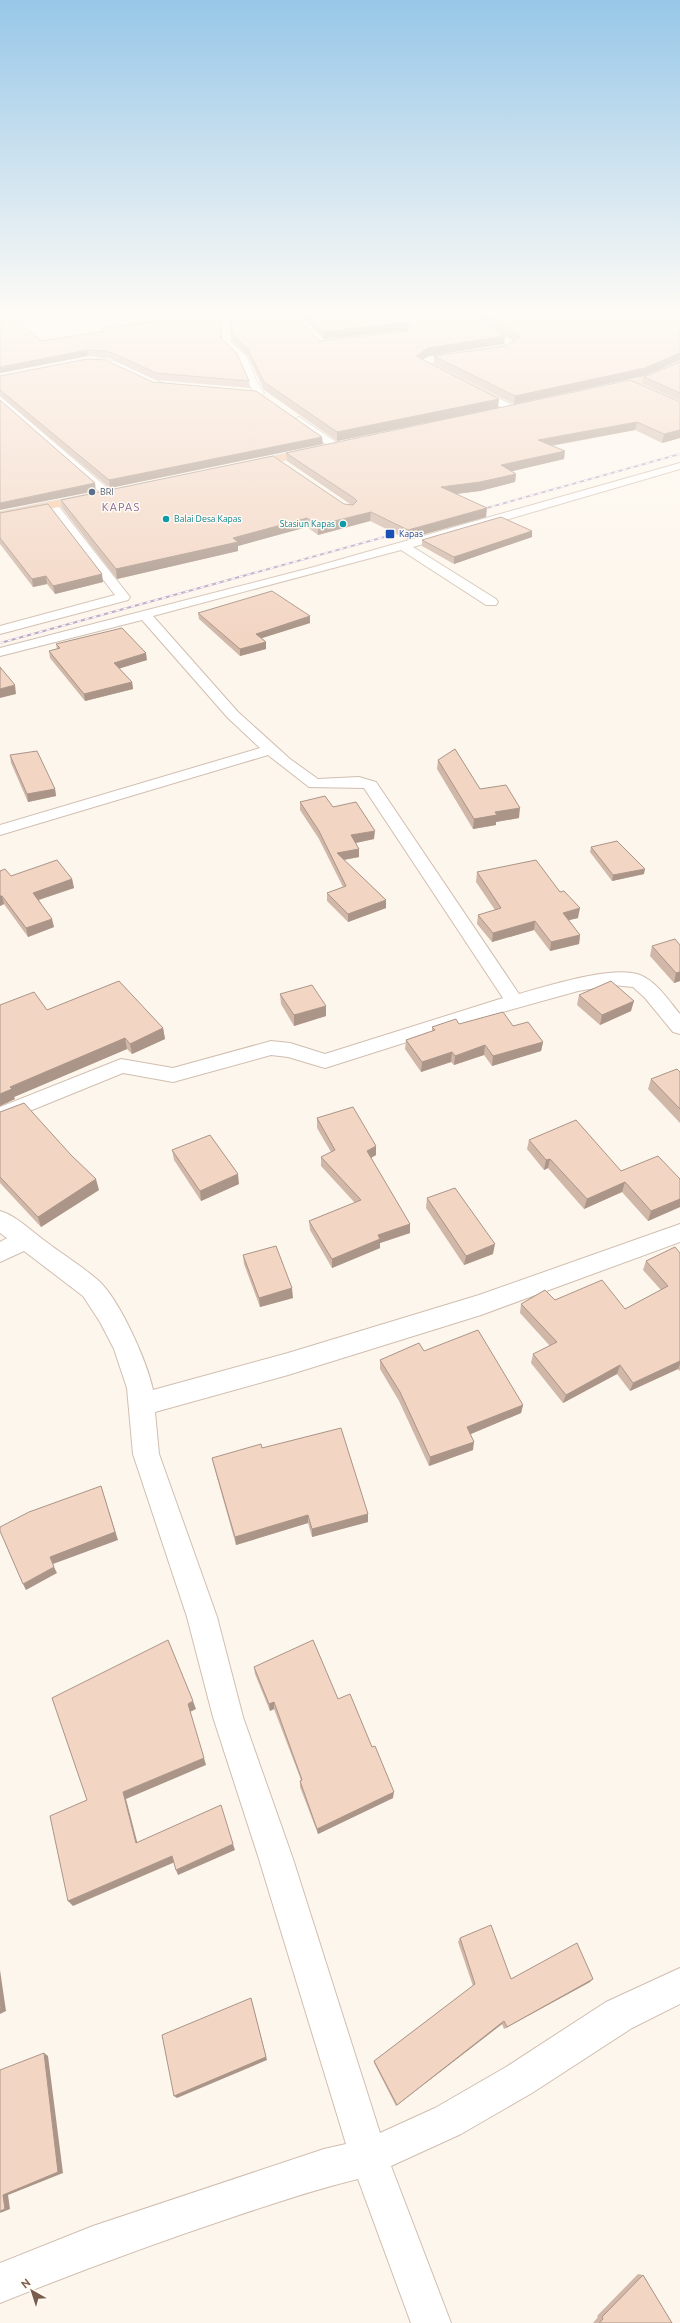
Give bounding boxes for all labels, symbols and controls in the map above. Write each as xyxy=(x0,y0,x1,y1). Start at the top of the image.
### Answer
marker: BRI xyxy=(87,487,97,497)
place label: BRI xyxy=(100,487,114,497)
district label: KAPAS xyxy=(102,501,140,513)
marker: Balai Desa Kapas xyxy=(161,514,171,524)
place label: Balai Desa Kapas xyxy=(174,514,241,524)
place label: Stasiun Kapas xyxy=(280,519,335,529)
marker: Stasiun Kapas xyxy=(338,519,348,529)
marker: Kapas xyxy=(384,528,396,540)
place label: Kapas xyxy=(399,529,423,539)
north arrow xyxy=(12,2271,52,2311)
text: N xyxy=(19,2276,33,2290)

